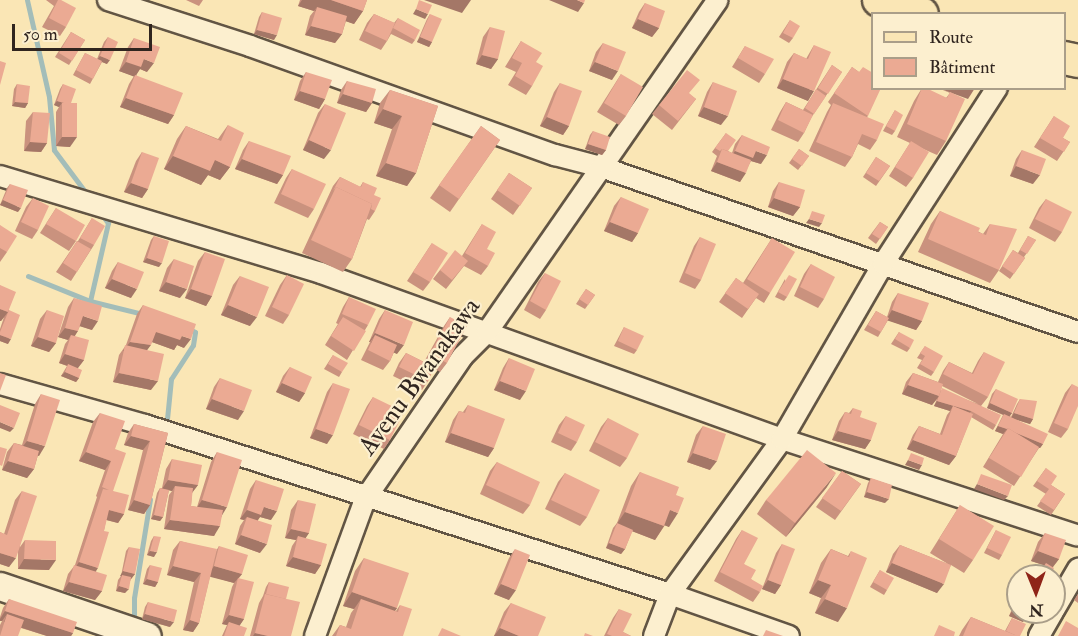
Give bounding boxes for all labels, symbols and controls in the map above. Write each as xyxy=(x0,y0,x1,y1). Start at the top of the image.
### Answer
scale bar xyxy=(15,12,154,50)
legend xyxy=(871,12,1066,90)
text: 50 m xyxy=(23,23,58,46)
text: Route xyxy=(929,26,973,49)
text: Bâtiment xyxy=(929,56,995,79)
street label: Avenu Bwanakawa xyxy=(352,292,488,462)
north arrow xyxy=(1006,564,1066,624)
text: N xyxy=(1029,600,1044,620)

